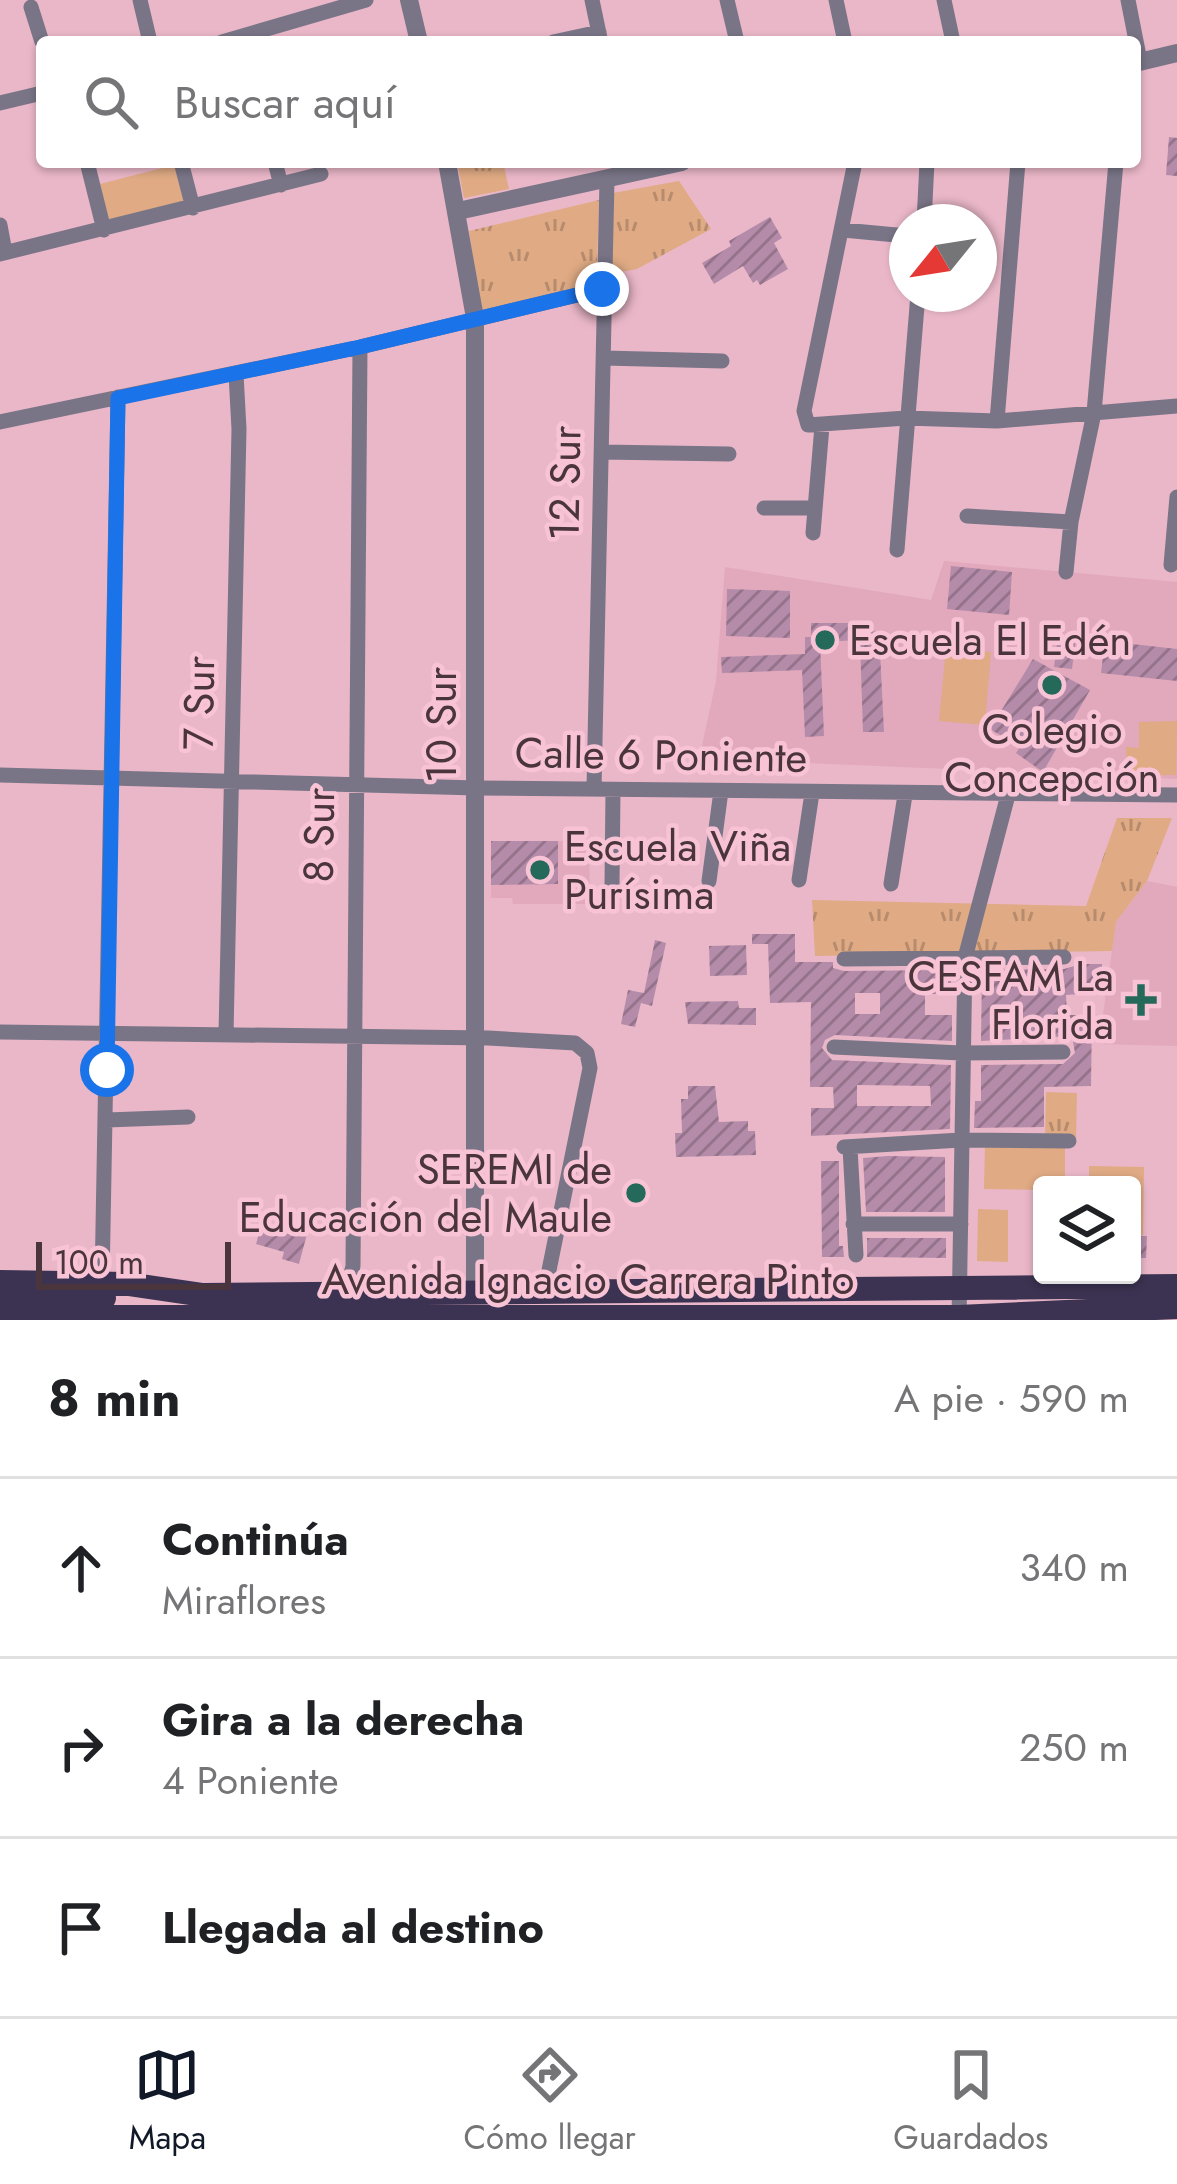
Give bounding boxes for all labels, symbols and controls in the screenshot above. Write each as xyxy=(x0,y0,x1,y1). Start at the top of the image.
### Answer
search box xyxy=(36,36,1141,168)
icon: search xyxy=(78,69,144,135)
text: Buscar aquí xyxy=(174,70,396,135)
north arrow xyxy=(889,204,997,312)
route end xyxy=(575,262,629,316)
street label: 12 Sur xyxy=(534,424,597,541)
place label: Escuela El Edén xyxy=(849,610,1131,671)
marker: Escuela El Edén xyxy=(812,627,838,653)
street label: 7 Sur xyxy=(168,655,230,751)
street label: 10 Sur xyxy=(411,666,472,783)
marker: Colegio Concepción xyxy=(1039,672,1065,698)
place label: Colegio Concepción xyxy=(944,699,1160,808)
street label: Calle 6 Poniente xyxy=(514,722,808,788)
street label: 8 Sur xyxy=(288,786,350,883)
place label: Escuela Viña Purísima xyxy=(564,816,791,925)
marker: Escuela Viña Purísima xyxy=(527,857,553,883)
place label: CESFAM La Florida xyxy=(908,946,1114,1055)
marker: CESFAM La Florida xyxy=(1125,984,1157,1016)
route start xyxy=(80,1043,134,1097)
place label: SEREMI de Educación del Maule xyxy=(239,1139,612,1248)
map controls xyxy=(1033,1176,1141,1284)
button: layers xyxy=(1033,1176,1141,1284)
marker: SEREMI de Educación del Maule xyxy=(623,1180,649,1206)
scale bar xyxy=(36,1236,231,1289)
text: 100 m xyxy=(54,1239,144,1286)
street label: Avenida Ignacio Carrera Pinto xyxy=(322,1249,854,1310)
text: 8 min xyxy=(48,1361,181,1435)
text: A pie · 590 m xyxy=(894,1370,1129,1427)
text: Continúa xyxy=(162,1507,349,1572)
icon: ahead xyxy=(48,1535,114,1601)
text: 340 m xyxy=(1019,1539,1129,1596)
text: Miraflores xyxy=(162,1572,326,1629)
text: Gira a la derecha xyxy=(162,1687,524,1752)
icon: right xyxy=(48,1715,114,1781)
text: 250 m xyxy=(1019,1719,1129,1776)
text: 4 Poniente xyxy=(162,1752,339,1809)
icon: arrive xyxy=(48,1895,114,1961)
text: Llegada al destino xyxy=(162,1895,544,1960)
tab: Mapa xyxy=(129,2042,206,2161)
tab: Cómo llegar xyxy=(463,2042,636,2161)
tab: Guardados xyxy=(893,2042,1048,2161)

